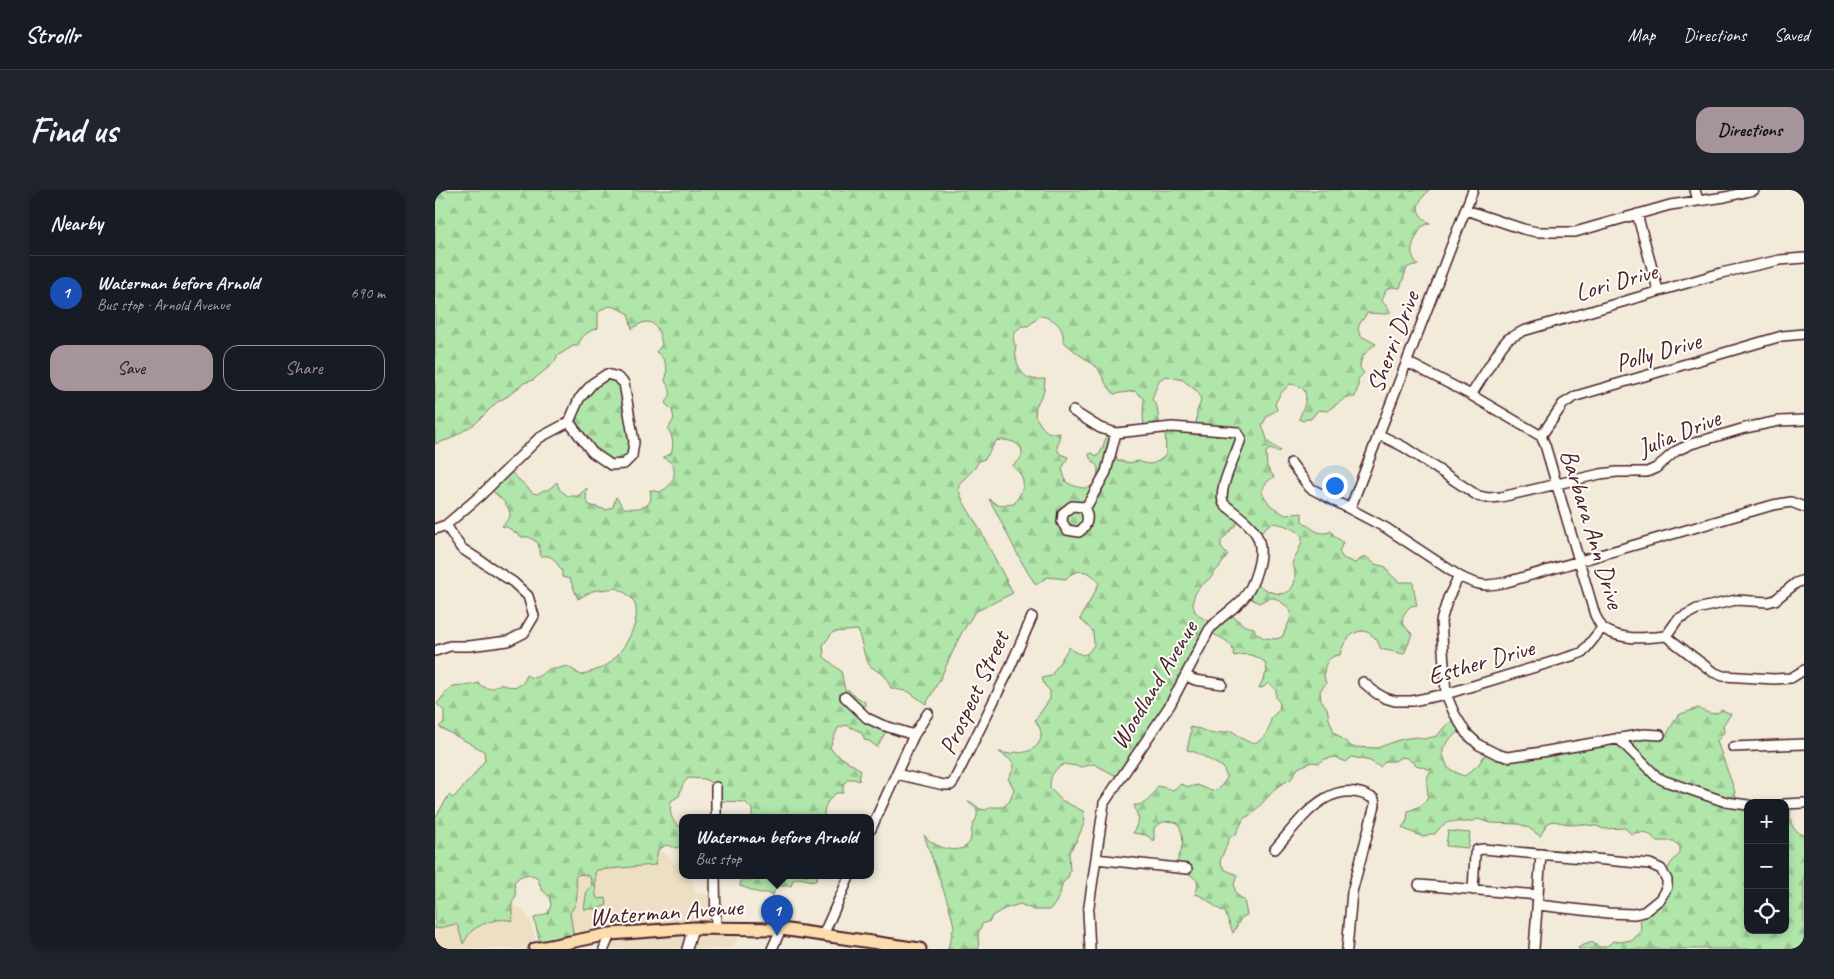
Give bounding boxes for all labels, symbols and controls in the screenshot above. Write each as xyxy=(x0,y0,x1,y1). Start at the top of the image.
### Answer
text: Strollr xyxy=(25,20,80,50)
text: Map xyxy=(1628,24,1655,46)
text: Directions xyxy=(1683,24,1746,46)
text: Saved xyxy=(1774,24,1809,46)
button: Directions xyxy=(1696,107,1804,153)
text: Find us xyxy=(30,108,117,153)
text: Nearby xyxy=(50,210,103,236)
street label: Lori Drive xyxy=(1571,255,1662,309)
text: Waterman before Arnold xyxy=(97,271,259,295)
text: 1 xyxy=(62,283,70,303)
text: 690 m xyxy=(351,283,385,303)
street label: Sherri Drive xyxy=(1359,285,1428,397)
text: Bus stop · Arnold Avenue xyxy=(97,295,230,315)
street label: Polly Drive xyxy=(1612,324,1706,379)
button: Save xyxy=(50,345,213,391)
button: Share xyxy=(223,345,385,391)
street label: Julia Drive xyxy=(1632,401,1727,464)
street label: Barbara Ann Drive xyxy=(1553,446,1632,614)
your location xyxy=(1322,473,1348,499)
street label: Woodland Avenue xyxy=(1103,613,1206,755)
street label: Prospect Street xyxy=(931,624,1018,760)
street label: Esther Drive xyxy=(1424,631,1540,692)
map controls xyxy=(1744,799,1789,934)
button: + xyxy=(1744,799,1789,844)
popup xyxy=(679,814,874,879)
text: Waterman before Arnold xyxy=(695,825,858,849)
button: − xyxy=(1744,844,1789,889)
text: Bus stop xyxy=(695,849,742,869)
button: locate xyxy=(1744,889,1789,934)
street label: Waterman Avenue xyxy=(588,891,746,933)
pin: 1 xyxy=(761,895,793,936)

